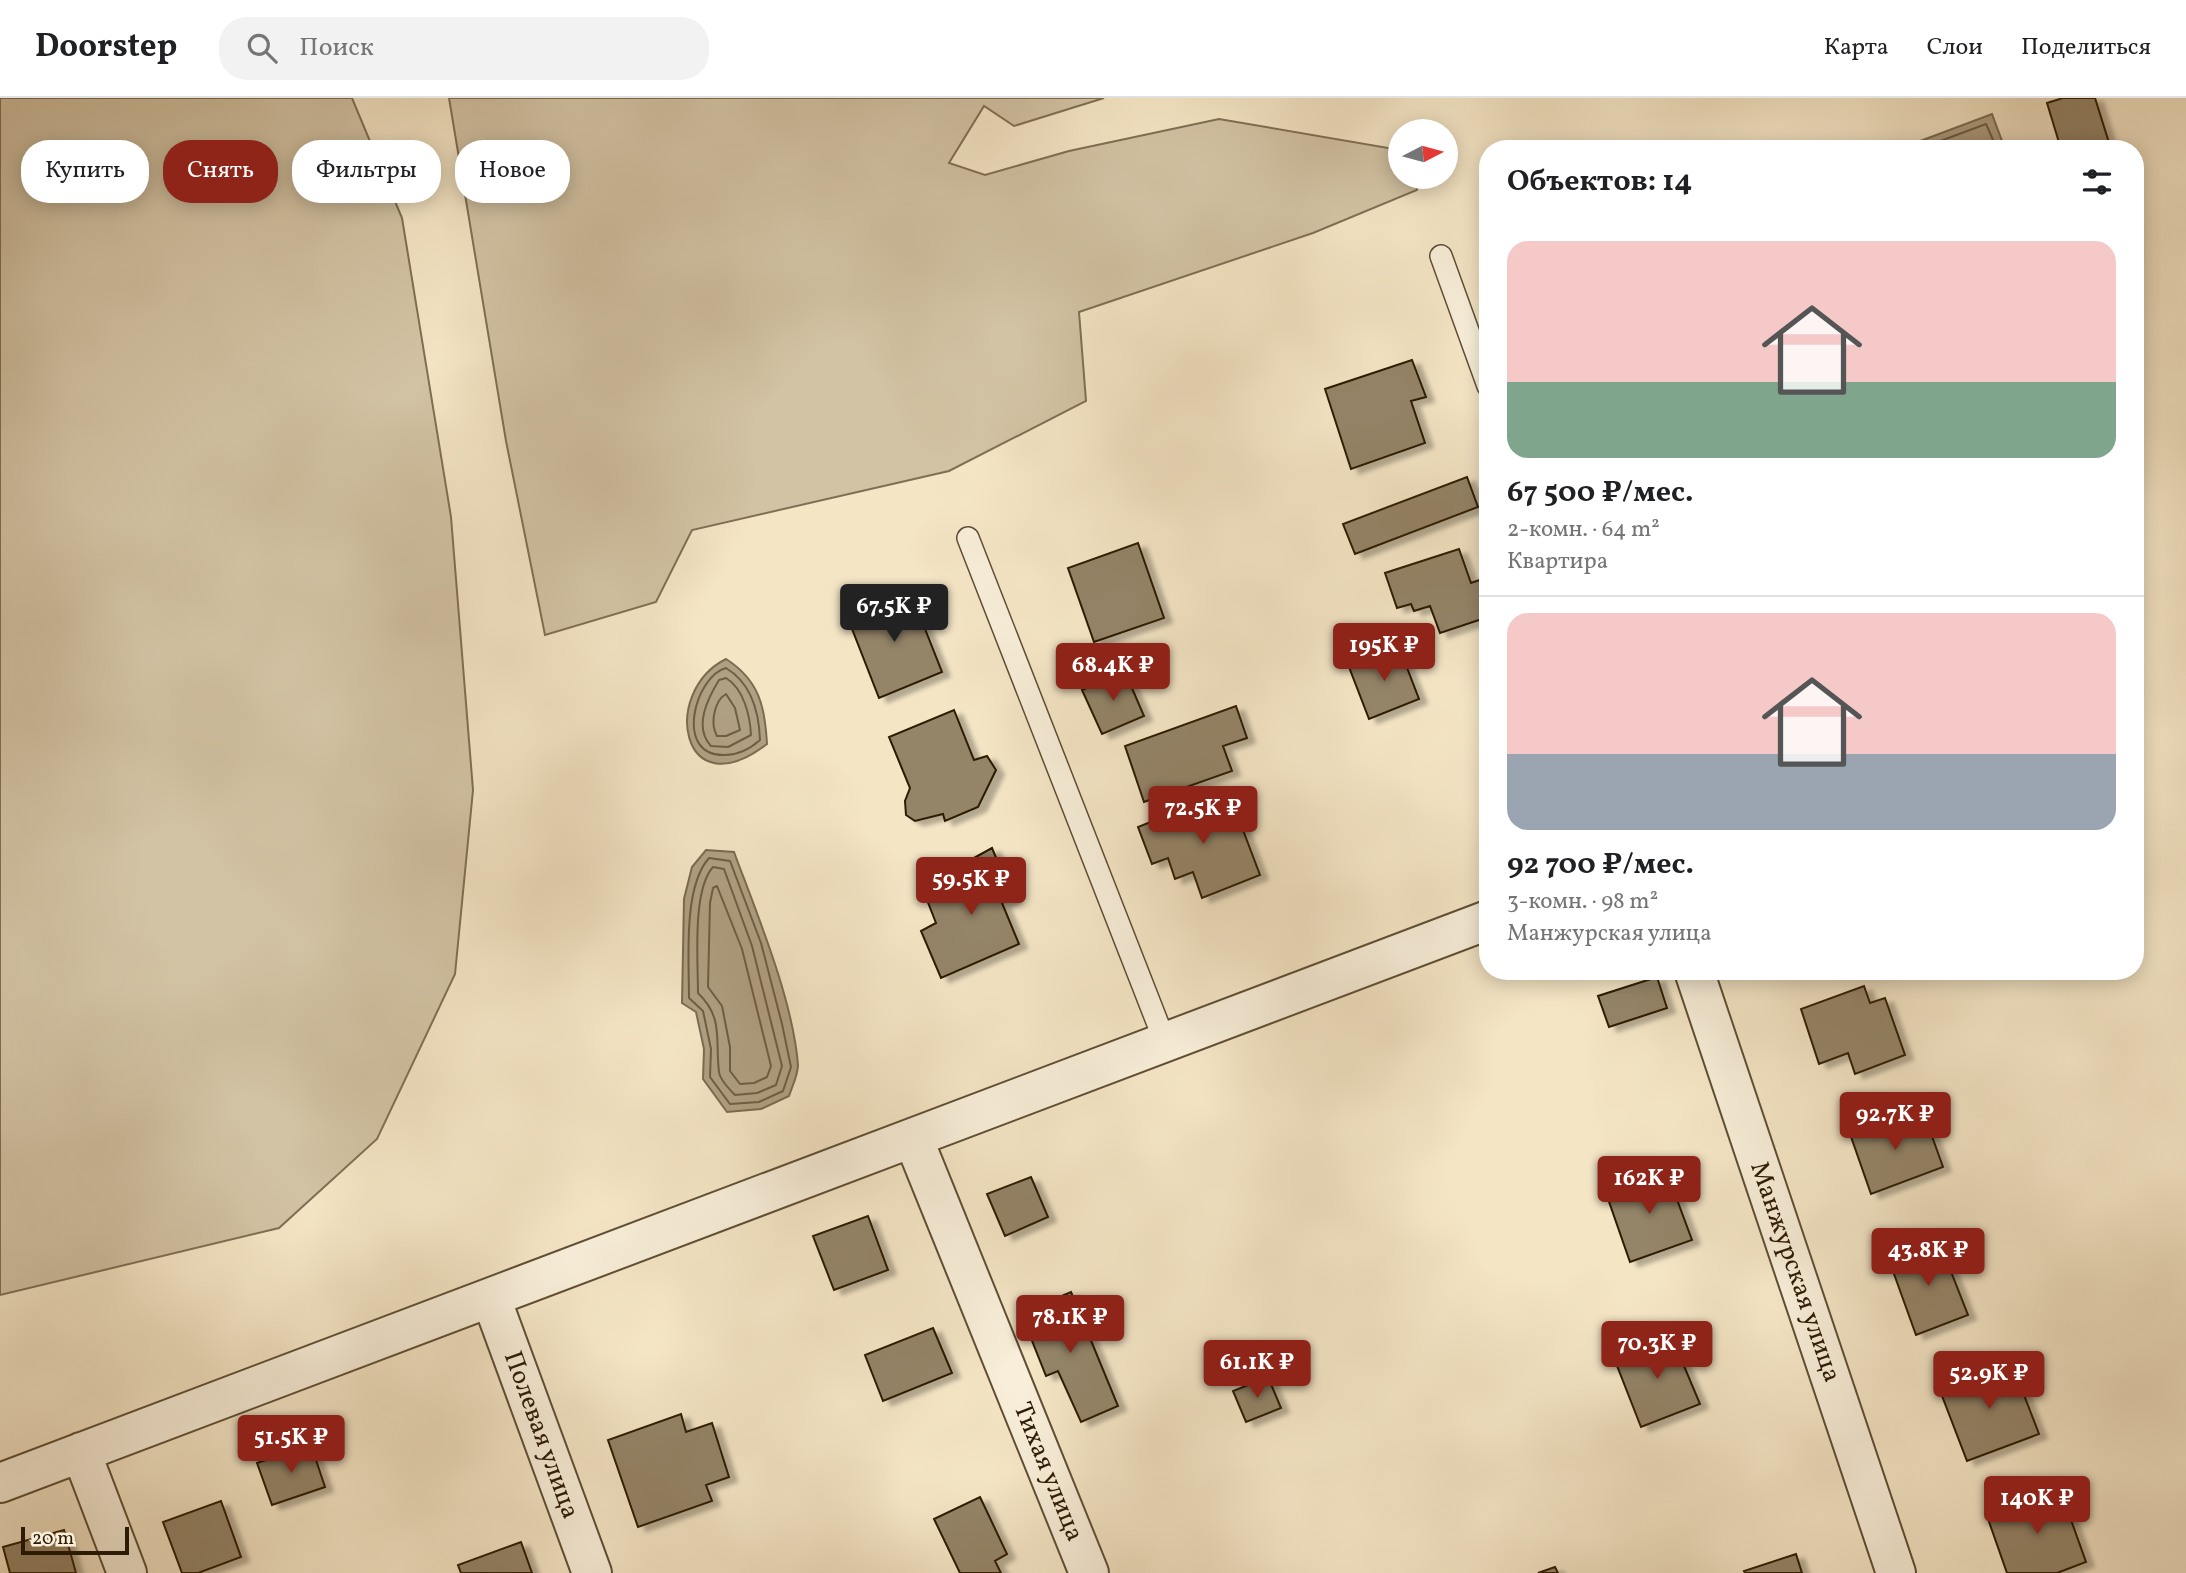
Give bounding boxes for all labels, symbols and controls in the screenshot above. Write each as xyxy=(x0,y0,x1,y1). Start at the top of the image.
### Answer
search box xyxy=(219,17,709,80)
text: Doorstep xyxy=(35,25,177,71)
icon: search xyxy=(243,29,281,67)
text: Поиск xyxy=(299,30,374,66)
text: Карта xyxy=(1824,31,1889,65)
text: Слои xyxy=(1927,31,1983,65)
text: Поделиться xyxy=(2021,31,2151,65)
north arrow xyxy=(1388,119,1458,189)
map controls xyxy=(1388,119,1458,189)
chip: Купить xyxy=(21,140,149,203)
chip: Снять xyxy=(163,140,278,203)
chip: Фильтры xyxy=(292,140,441,203)
chip: Новое xyxy=(455,140,570,203)
text: Объектов: 14 xyxy=(1507,161,1692,203)
icon: filters xyxy=(2078,163,2116,201)
icon: home xyxy=(1749,287,1875,413)
text: 67 500 ₽/мес. xyxy=(1507,472,1694,514)
text: 2-комн. · 64 m² xyxy=(1507,514,1660,546)
text: Квартира xyxy=(1507,546,1608,578)
pin: 67.5K ₽ xyxy=(829,584,959,644)
text: 67.5K ₽ xyxy=(856,591,932,623)
pin: 195K ₽ xyxy=(1327,624,1441,683)
text: 195K ₽ xyxy=(1349,630,1419,662)
pin: 68.4K ₽ xyxy=(1048,644,1178,703)
text: 68.4K ₽ xyxy=(1072,650,1154,682)
icon: home xyxy=(1749,659,1875,785)
pin: 72.5K ₽ xyxy=(1138,786,1268,846)
text: 72.5K ₽ xyxy=(1164,793,1242,825)
text: 92 700 ₽/мес. xyxy=(1507,844,1694,886)
pin: 59.5K ₽ xyxy=(906,858,1036,917)
text: 59.5K ₽ xyxy=(932,864,1010,896)
text: 3-комн. · 98 m² xyxy=(1507,886,1658,918)
text: Манжурская улица xyxy=(1507,918,1712,950)
pin: 92.7K ₽ xyxy=(1830,1093,1960,1152)
text: 92.7K ₽ xyxy=(1856,1099,1934,1131)
pin: 162K ₽ xyxy=(1592,1156,1706,1216)
street label: Манжурская улица xyxy=(1740,1157,1850,1387)
text: 162K ₽ xyxy=(1614,1163,1684,1195)
pin: 43.8K ₽ xyxy=(1863,1228,1993,1288)
text: 43.8K ₽ xyxy=(1888,1235,1968,1267)
pin: 78.1K ₽ xyxy=(1005,1296,1135,1355)
text: 78.1K ₽ xyxy=(1032,1302,1108,1334)
pin: 70.3K ₽ xyxy=(1592,1322,1722,1381)
text: 70.3K ₽ xyxy=(1617,1328,1697,1360)
pin: 61.1K ₽ xyxy=(1192,1340,1322,1400)
street label: Полевая улица xyxy=(494,1346,588,1524)
text: 61.1K ₽ xyxy=(1220,1347,1294,1379)
pin: 52.9K ₽ xyxy=(1924,1352,2054,1411)
text: 52.9K ₽ xyxy=(1949,1358,2029,1390)
street label: Тихая улица xyxy=(1004,1397,1092,1547)
pin: 51.5K ₽ xyxy=(226,1416,356,1475)
text: 51.5K ₽ xyxy=(254,1422,328,1454)
pin: 140K ₽ xyxy=(1980,1476,2094,1536)
text: 140K ₽ xyxy=(2000,1483,2074,1515)
scale bar xyxy=(21,1524,130,1556)
text: 20 m xyxy=(32,1526,74,1552)

